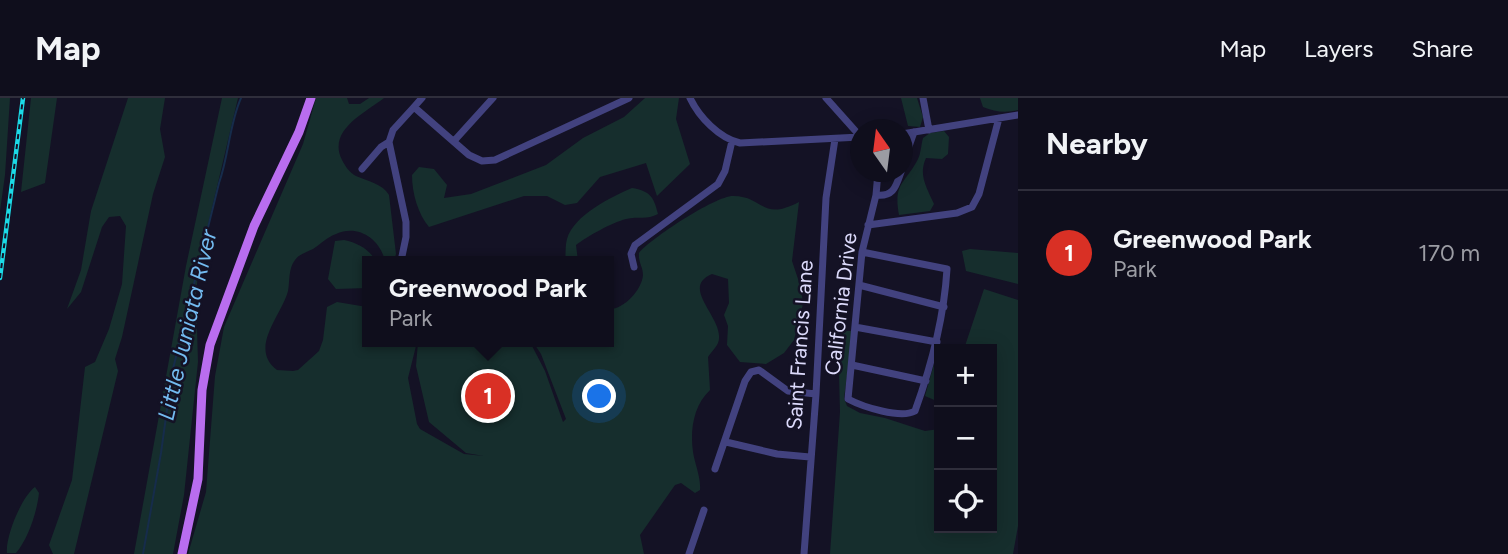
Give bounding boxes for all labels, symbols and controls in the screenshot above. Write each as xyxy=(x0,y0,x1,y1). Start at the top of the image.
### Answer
text: Map xyxy=(35,29,101,68)
text: Map xyxy=(1219,34,1266,63)
text: Layers xyxy=(1304,34,1373,63)
text: Share xyxy=(1411,34,1473,63)
north arrow xyxy=(850,119,913,182)
text: Nearby xyxy=(1046,125,1148,162)
text: Greenwood Park xyxy=(1113,223,1312,255)
water label: Little Juniata River xyxy=(151,226,223,423)
street label: California Drive xyxy=(819,231,862,377)
text: 1 xyxy=(1064,239,1074,267)
text: 170 m xyxy=(1418,239,1480,267)
text: Park xyxy=(1113,255,1157,283)
popup xyxy=(362,256,614,347)
street label: Saint Francis Lane xyxy=(781,259,818,431)
text: Greenwood Park xyxy=(389,272,587,304)
text: Park xyxy=(389,304,432,332)
map controls xyxy=(934,344,997,533)
button: + xyxy=(934,344,997,407)
pin: 1 xyxy=(465,370,511,422)
your location xyxy=(582,379,616,413)
button: − xyxy=(934,407,997,470)
button: locate xyxy=(934,470,997,533)

